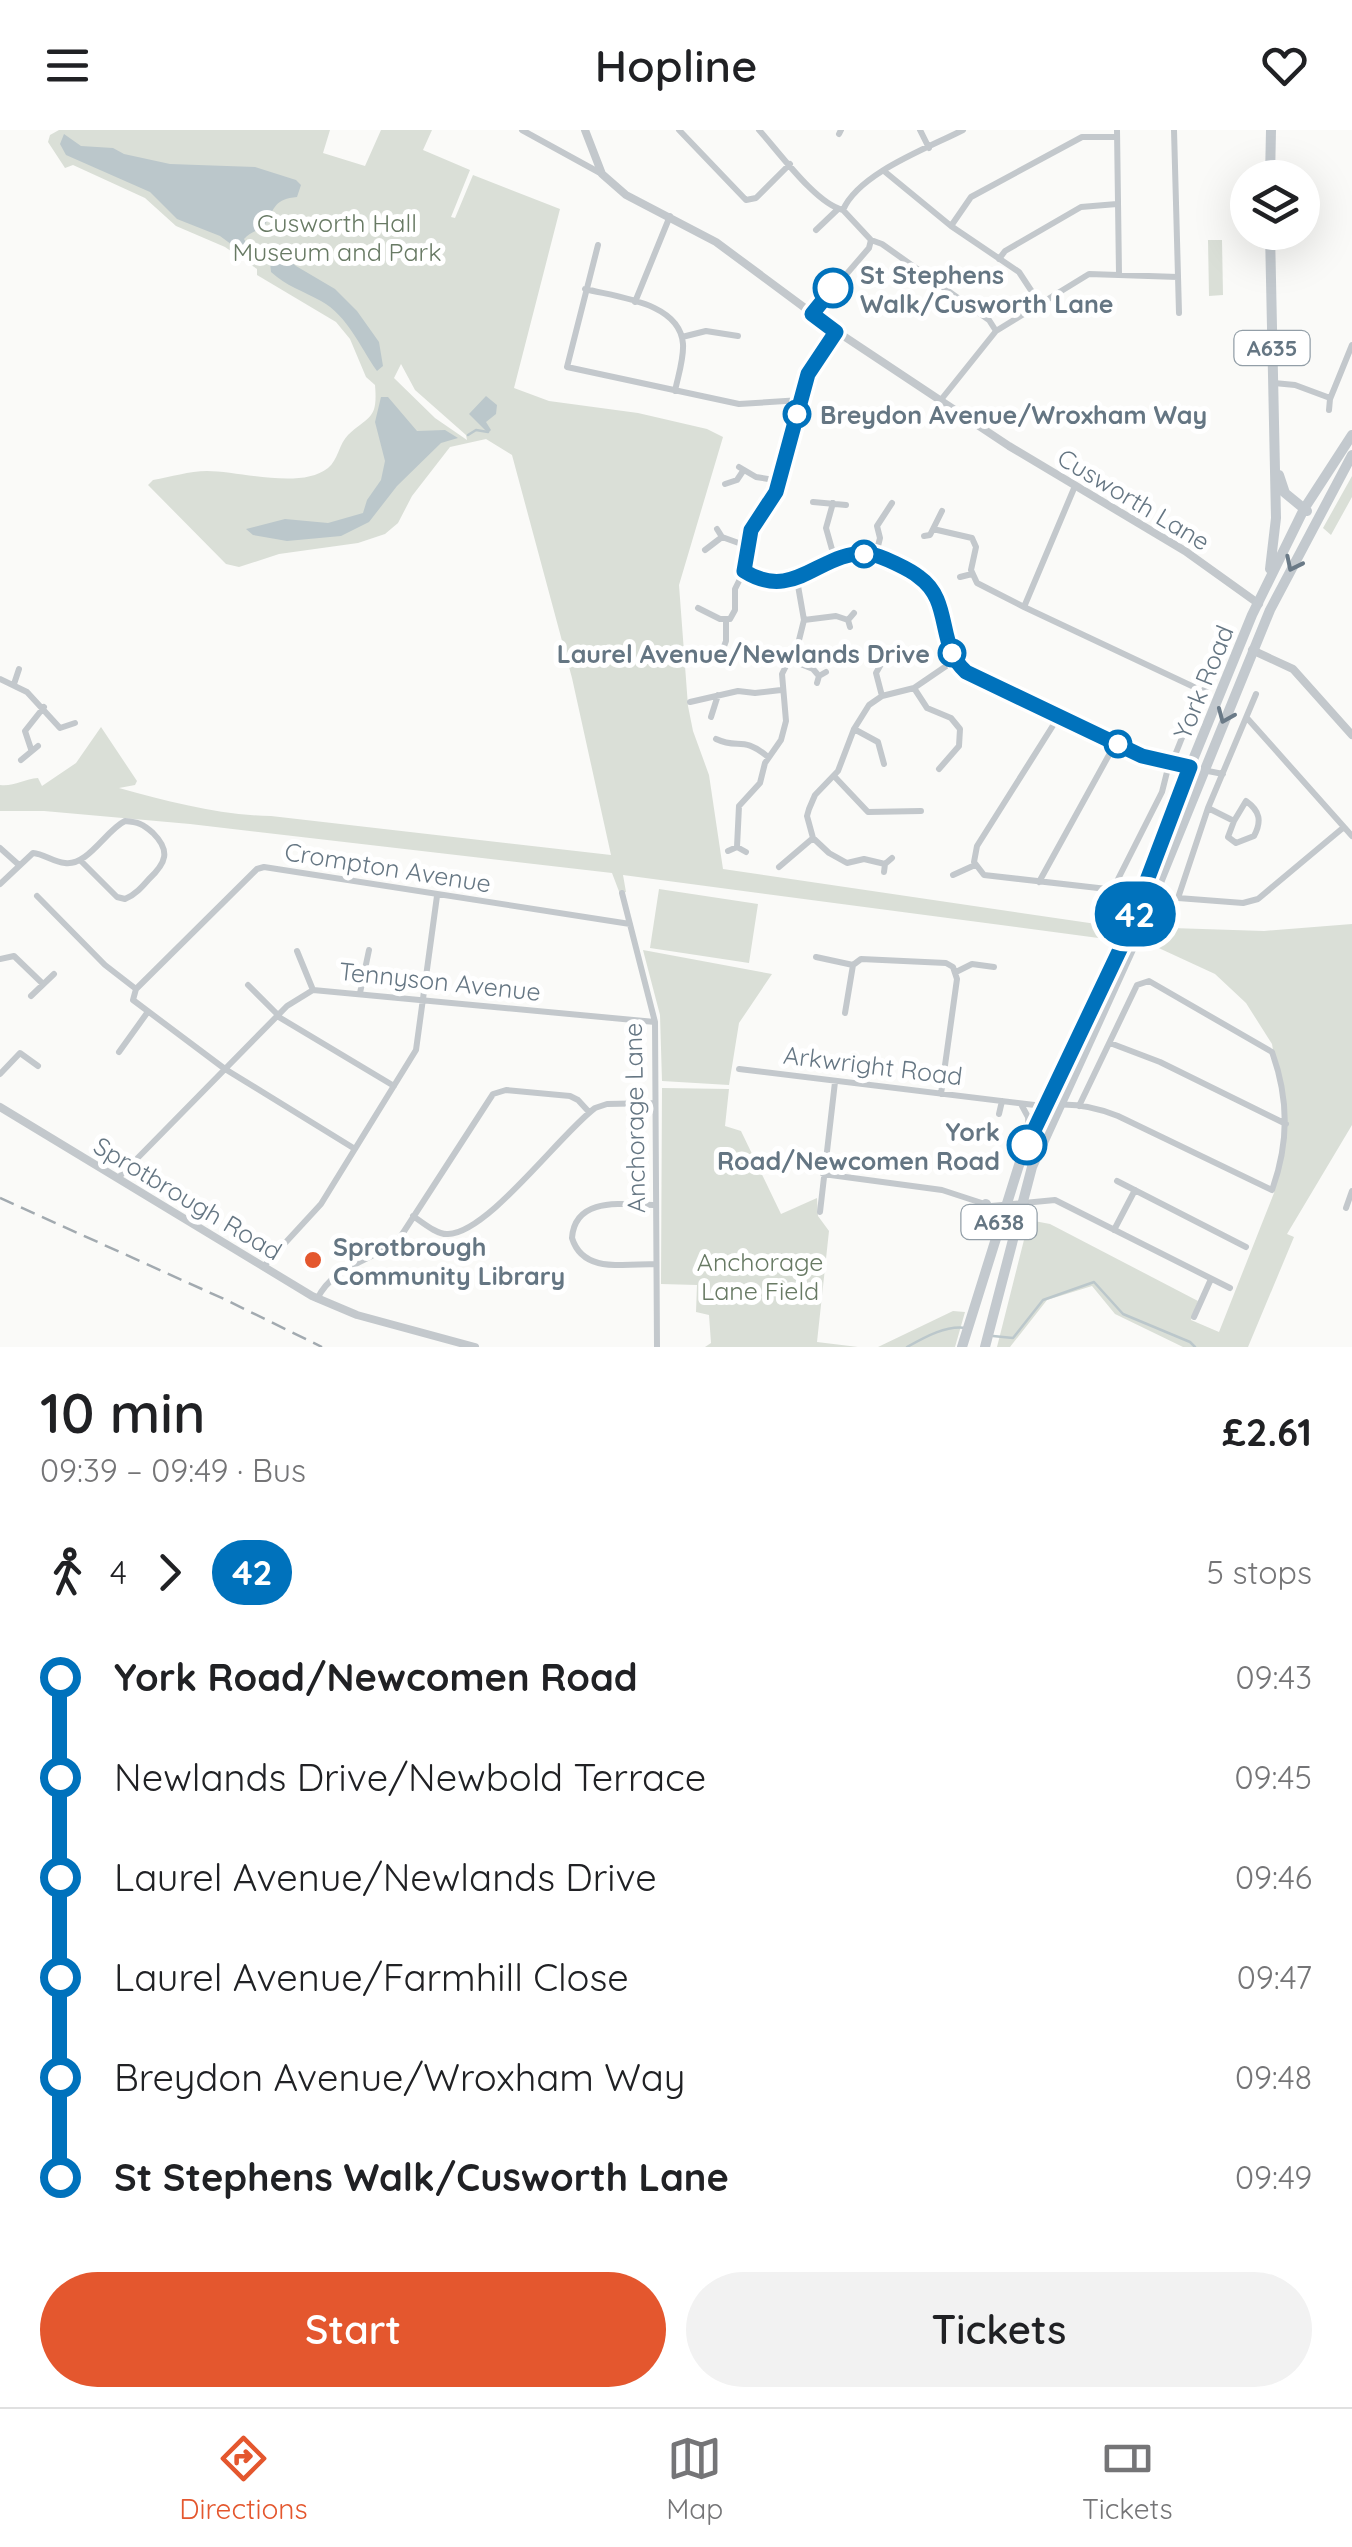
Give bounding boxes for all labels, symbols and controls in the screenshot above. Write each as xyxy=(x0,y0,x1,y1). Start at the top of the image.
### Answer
text: Hopline xyxy=(595,37,757,93)
icon: menu xyxy=(40,38,95,93)
icon: heart xyxy=(1257,38,1312,93)
map controls xyxy=(1230,160,1320,250)
button: layers xyxy=(1230,160,1320,250)
park label: Cusworth Hall Museum and Park xyxy=(232,207,442,267)
place label: St Stephens Walk/Cusworth Lane xyxy=(860,259,1114,319)
marker: St Stephens Walk/Cusworth Lane xyxy=(814,269,852,307)
road number: A635 xyxy=(1234,331,1310,365)
place label: Breydon Avenue/Wroxham Way xyxy=(820,399,1207,430)
marker: Breydon Avenue/Wroxham Way xyxy=(784,401,810,427)
street label: Cusworth Lane xyxy=(1052,441,1216,557)
unlabelled marker xyxy=(851,541,877,567)
one-way arrow xyxy=(1286,554,1306,572)
street label: York Road xyxy=(1166,621,1240,743)
place label: Laurel Avenue/Newlands Drive xyxy=(557,638,930,669)
marker: Laurel Avenue/Newlands Drive xyxy=(939,640,965,666)
one-way arrow xyxy=(1217,706,1237,724)
unlabelled marker xyxy=(1105,731,1131,757)
street label: Crompton Avenue xyxy=(283,835,493,899)
line badge: 42 xyxy=(1090,882,1180,946)
text: 42 xyxy=(1115,892,1155,936)
street label: Tennyson Avenue xyxy=(338,955,542,1007)
street label: Anchorage Lane xyxy=(617,1023,651,1213)
street label: Arkwright Road xyxy=(782,1039,964,1091)
place label: York Road/Newcomen Road xyxy=(717,1116,1000,1176)
marker: York Road/Newcomen Road xyxy=(1008,1126,1046,1164)
street label: Sprotbrough Road xyxy=(88,1130,288,1266)
road number: A638 xyxy=(962,1205,1036,1239)
place label: Sprotbrough Community Library xyxy=(333,1231,565,1291)
park label: Anchorage Lane Field xyxy=(697,1246,823,1306)
marker: Sprotbrough Community Library xyxy=(302,1249,324,1271)
text: 10 min xyxy=(40,1378,205,1447)
text: £2.61 xyxy=(1222,1408,1312,1456)
text: 09:39 – 09:49 · Bus xyxy=(40,1450,306,1490)
icon: walk xyxy=(40,1545,95,1600)
icon: forward xyxy=(142,1545,197,1600)
text: 42 xyxy=(232,1550,272,1594)
text: 4 xyxy=(110,1552,127,1592)
text: 5 stops xyxy=(1206,1552,1312,1592)
text: York Road/Newcomen Road xyxy=(114,1653,638,1701)
text: 09:43 xyxy=(1235,1657,1312,1697)
text: Newlands Drive/Newbold Terrace xyxy=(114,1753,706,1801)
text: 09:45 xyxy=(1235,1757,1312,1797)
text: Laurel Avenue/Newlands Drive xyxy=(114,1853,657,1901)
text: 09:46 xyxy=(1235,1857,1312,1897)
text: Laurel Avenue/Farmhill Close xyxy=(114,1953,629,2001)
text: 09:47 xyxy=(1237,1957,1312,1997)
text: Breydon Avenue/Wroxham Way xyxy=(114,2053,685,2101)
text: 09:48 xyxy=(1235,2057,1312,2097)
text: St Stephens Walk/Cusworth Lane xyxy=(114,2153,729,2201)
text: 09:49 xyxy=(1235,2157,1312,2197)
button: Start xyxy=(40,2272,666,2387)
button: Tickets xyxy=(686,2272,1312,2387)
tab: Directions xyxy=(179,2431,308,2526)
tab: Map xyxy=(666,2431,723,2526)
tab: Tickets xyxy=(1082,2431,1173,2526)

